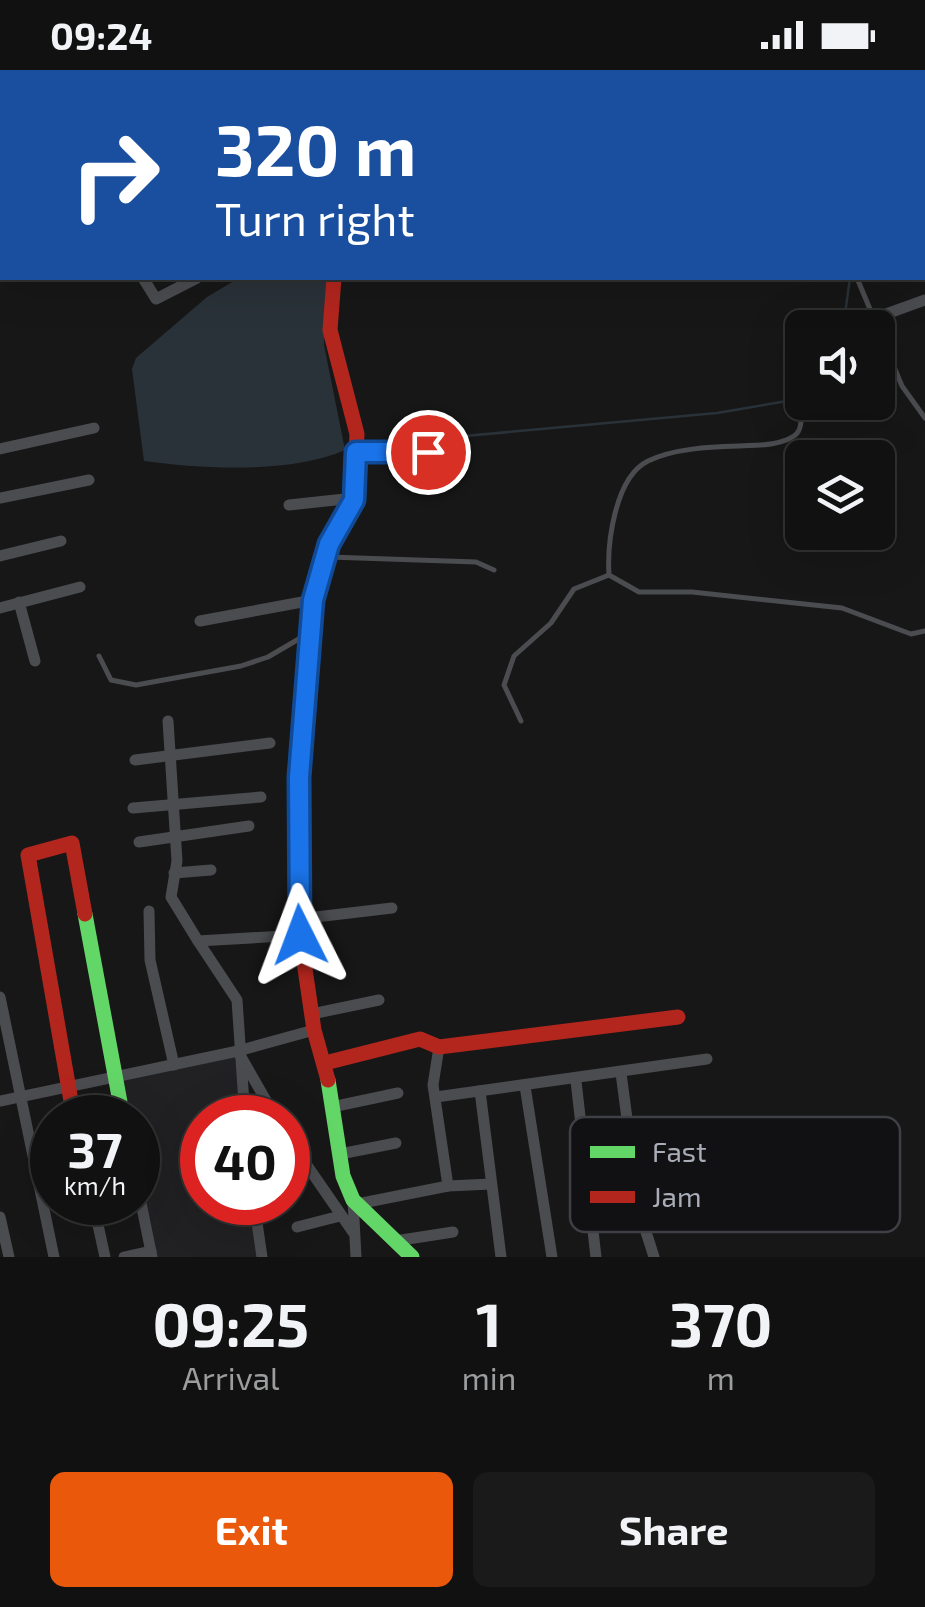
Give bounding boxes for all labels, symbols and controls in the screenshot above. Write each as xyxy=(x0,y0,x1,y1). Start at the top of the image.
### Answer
text: 09:24 xyxy=(50,12,152,58)
text: 320 m xyxy=(215,106,416,190)
icon: right xyxy=(50,110,180,240)
text: Turn right xyxy=(215,191,415,245)
map controls xyxy=(785,310,895,550)
button: sound xyxy=(785,310,895,420)
pin xyxy=(386,410,471,495)
icon: arrive xyxy=(401,425,456,480)
button: layers xyxy=(785,440,895,550)
position arrow xyxy=(248,883,352,987)
speed limit sign: 40 xyxy=(180,1095,310,1225)
legend xyxy=(570,1117,900,1232)
text: 37 xyxy=(68,1118,122,1178)
text: Fast xyxy=(652,1134,707,1168)
text: km/h xyxy=(64,1170,126,1200)
text: Jam xyxy=(652,1179,701,1213)
text: 09:25 xyxy=(153,1287,309,1359)
text: 1 xyxy=(476,1287,502,1359)
text: 370 xyxy=(669,1287,772,1359)
text: Arrival xyxy=(182,1358,280,1396)
text: min xyxy=(462,1358,516,1396)
text: m xyxy=(707,1358,735,1396)
button: Exit xyxy=(50,1472,453,1587)
button: Share xyxy=(473,1472,875,1587)

